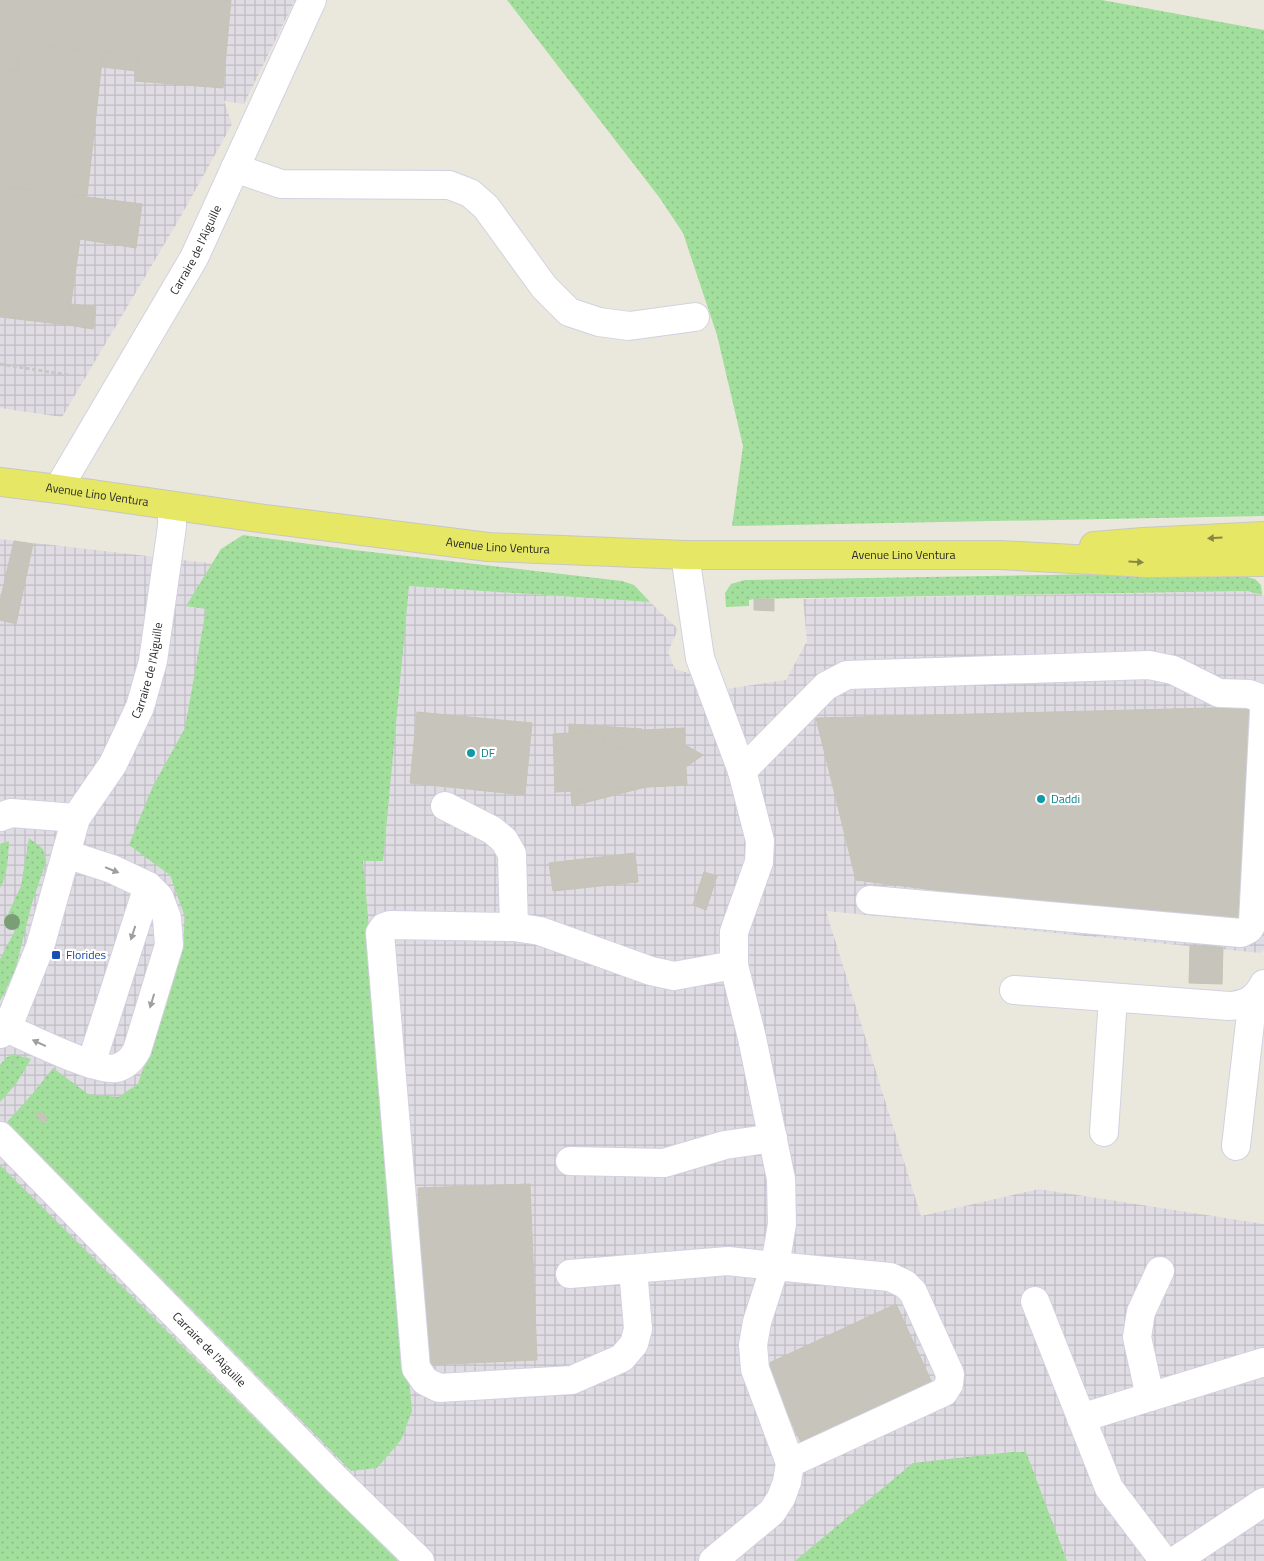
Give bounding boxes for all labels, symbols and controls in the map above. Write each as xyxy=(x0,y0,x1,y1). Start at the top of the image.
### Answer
street label: Carraire de l'Aiguille xyxy=(164,202,226,298)
street label: Avenue Lino Ventura xyxy=(45,478,150,511)
street label: Avenue Lino Ventura xyxy=(445,532,550,558)
one-way arrow xyxy=(1207,535,1223,543)
street label: Avenue Lino Ventura xyxy=(852,545,955,564)
one-way arrow xyxy=(1129,559,1145,567)
street label: Carraire de l'Aiguille xyxy=(126,621,167,722)
place label: DF xyxy=(481,743,495,762)
marker: DF xyxy=(465,747,477,759)
place label: Daddi xyxy=(1051,789,1080,808)
marker: Daddi xyxy=(1035,793,1047,805)
one-way arrow xyxy=(105,866,119,874)
one-way arrow xyxy=(129,925,136,940)
place label: Florides xyxy=(66,945,107,964)
marker: Florides xyxy=(50,949,62,961)
one-way arrow xyxy=(148,993,156,1008)
one-way arrow xyxy=(32,1039,46,1047)
street label: Carraire de l'Aiguille xyxy=(168,1307,251,1391)

